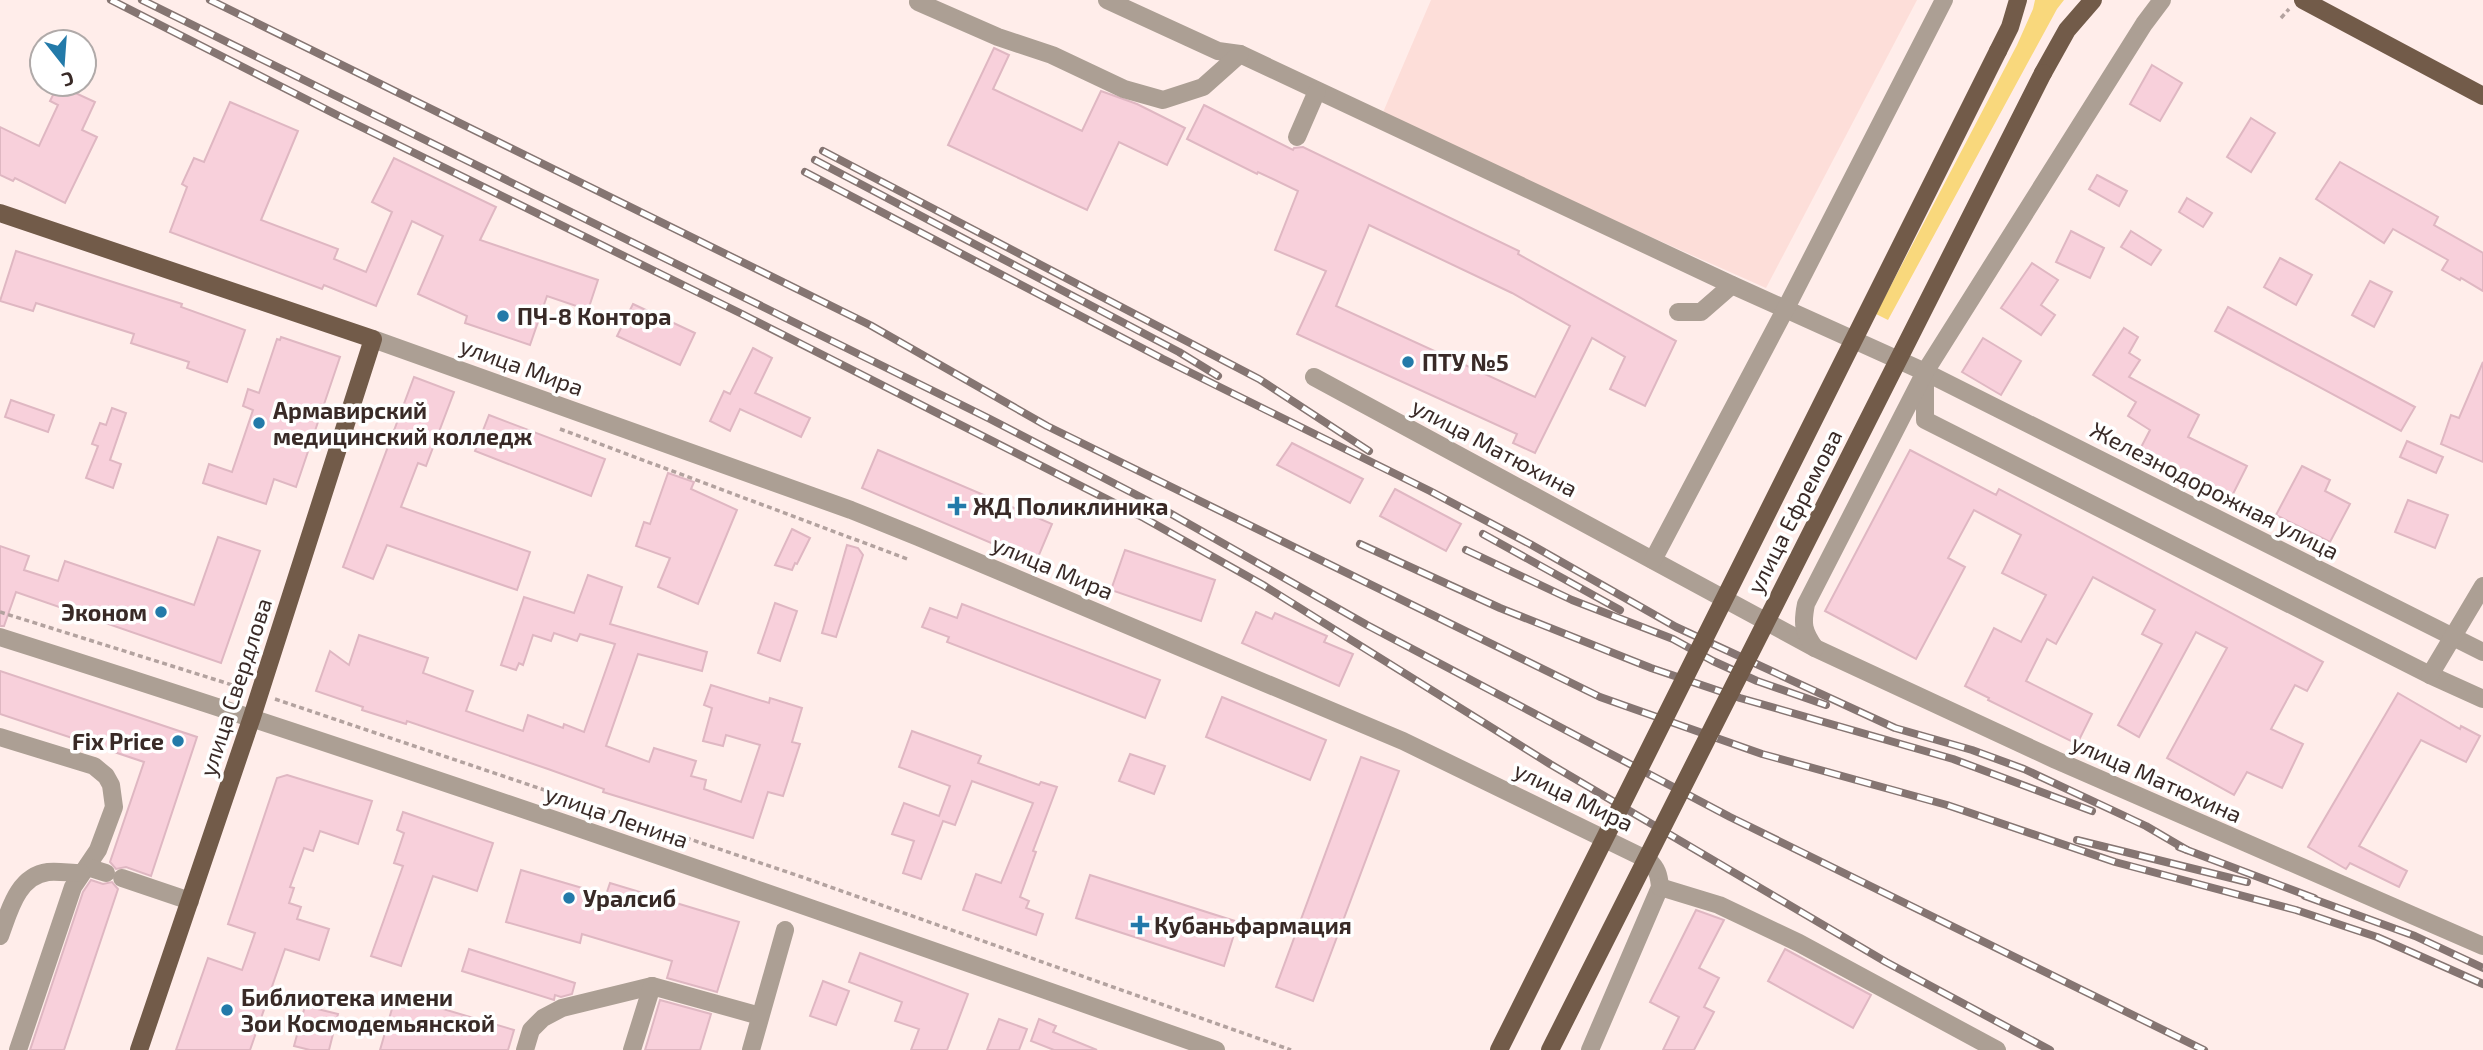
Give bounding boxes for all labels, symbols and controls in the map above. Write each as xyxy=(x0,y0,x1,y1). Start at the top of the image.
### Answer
north arrow xyxy=(28,28,98,98)
text: С xyxy=(59,67,77,92)
place label: ПЧ-8 Контора xyxy=(517,302,671,330)
marker: ПЧ-8 Контора xyxy=(495,308,511,324)
street label: улица Мира xyxy=(456,331,587,402)
place label: ПТУ №5 xyxy=(1422,348,1509,376)
marker: ПТУ №5 xyxy=(1400,354,1416,370)
street label: улица Матюхина xyxy=(1407,392,1583,503)
place label: Армавирский медицинский колледж xyxy=(273,396,532,450)
marker: Армавирский медицинский колледж xyxy=(251,415,267,431)
street label: Железнодорожная улица xyxy=(2086,415,2344,566)
street label: улица Ефремова xyxy=(1741,424,1848,598)
place label: ЖД Поликлиника xyxy=(973,492,1168,520)
marker: ЖД Поликлиника xyxy=(947,496,967,516)
street label: улица Мира xyxy=(988,529,1118,606)
street label: улица Свердлова xyxy=(193,594,278,780)
place label: Эконом xyxy=(61,598,147,626)
marker: Эконом xyxy=(153,604,169,620)
place label: Fix Price xyxy=(72,727,164,755)
street label: улица Матюхина xyxy=(2067,728,2247,829)
marker: Fix Price xyxy=(170,733,186,749)
street label: улица Мира xyxy=(1509,755,1638,838)
street label: улица Ленина xyxy=(541,778,692,855)
place label: Уралсиб xyxy=(583,884,676,912)
marker: Уралсиб xyxy=(561,890,577,906)
place label: Кубаньфармация xyxy=(1154,911,1352,939)
marker: Кубаньфармация xyxy=(1132,917,1148,933)
place label: Библиотека имени Зои Космодемьянской xyxy=(241,983,495,1037)
marker: Библиотека имени Зои Космодемьянской xyxy=(219,1002,235,1018)

